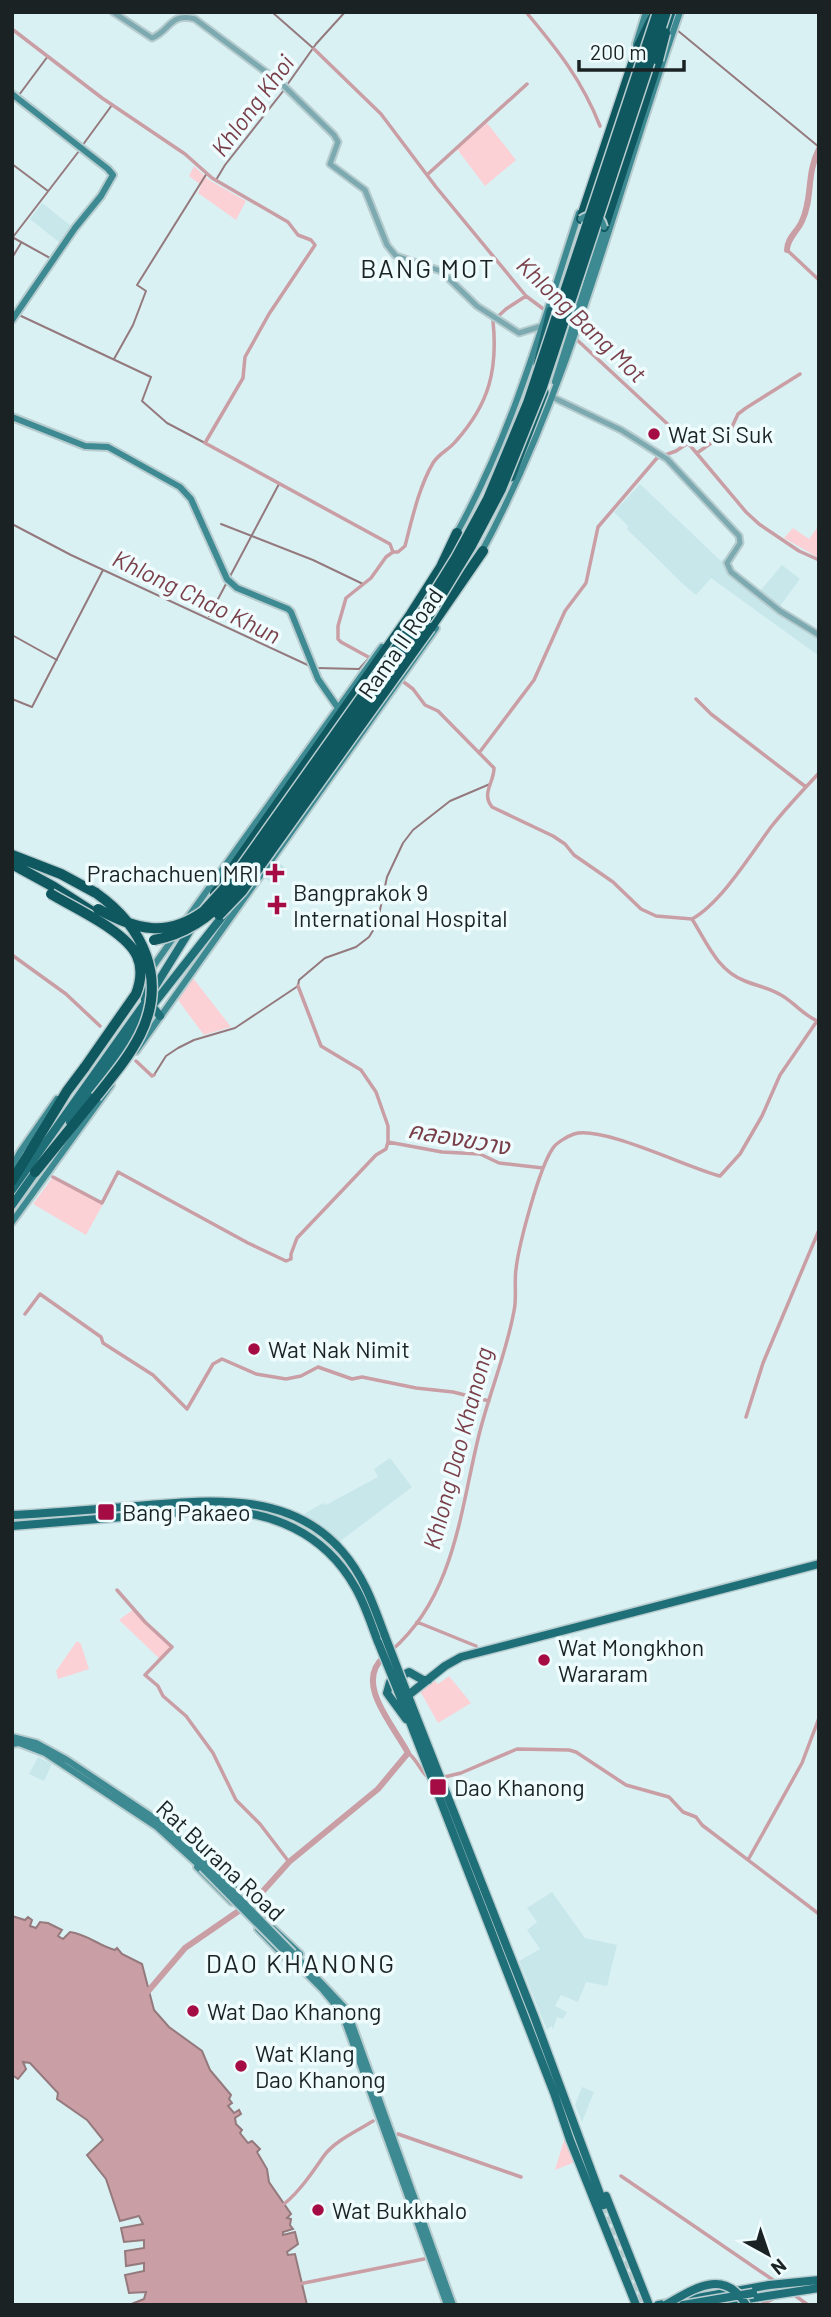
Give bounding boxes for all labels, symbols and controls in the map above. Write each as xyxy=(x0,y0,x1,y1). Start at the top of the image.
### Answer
scale bar xyxy=(579,28,684,72)
text: 200 m xyxy=(590,39,647,64)
water label: Khlong Khoi xyxy=(204,48,300,162)
water label: Khlong Bang Mot xyxy=(511,250,653,388)
district label: BANG MOT xyxy=(360,252,496,283)
place label: Wat Si Suk xyxy=(668,420,773,448)
marker: Wat Si Suk xyxy=(646,426,662,442)
water label: Khlong Chao Khun xyxy=(108,543,286,649)
street label: Rama II Road xyxy=(352,582,448,704)
place label: Prachachuen MRI xyxy=(87,859,259,887)
marker: Prachachuen MRI xyxy=(265,863,285,883)
place label: Bangprakok 9 International Hospital xyxy=(293,878,508,932)
marker: Bangprakok 9 International Hospital xyxy=(267,895,287,915)
water label: คลองขวาง xyxy=(406,1114,513,1160)
place label: Wat Nak Nimit xyxy=(268,1335,410,1363)
marker: Wat Nak Nimit xyxy=(246,1341,262,1357)
water label: Khlong Dao Khanong xyxy=(416,1344,498,1552)
place label: Bang Pakaeo xyxy=(122,1498,251,1526)
marker: Bang Pakaeo xyxy=(96,1502,116,1522)
place label: Wat Mongkhon Wararam xyxy=(558,1633,704,1687)
marker: Wat Mongkhon Wararam xyxy=(536,1652,552,1668)
place label: Dao Khanong xyxy=(454,1773,585,1801)
marker: Dao Khanong xyxy=(428,1777,448,1797)
street label: Rat Burana Road xyxy=(151,1794,291,1926)
district label: DAO KHANONG xyxy=(206,1947,396,1978)
place label: Wat Dao Khanong xyxy=(207,1997,381,2025)
marker: Wat Dao Khanong xyxy=(185,2003,201,2019)
place label: Wat Klang Dao Khanong xyxy=(255,2039,386,2093)
marker: Wat Klang Dao Khanong xyxy=(233,2058,249,2074)
place label: Wat Bukkhalo xyxy=(332,2196,467,2224)
marker: Wat Bukkhalo xyxy=(310,2202,326,2218)
north arrow xyxy=(733,2219,803,2289)
text: N xyxy=(767,2255,791,2280)

